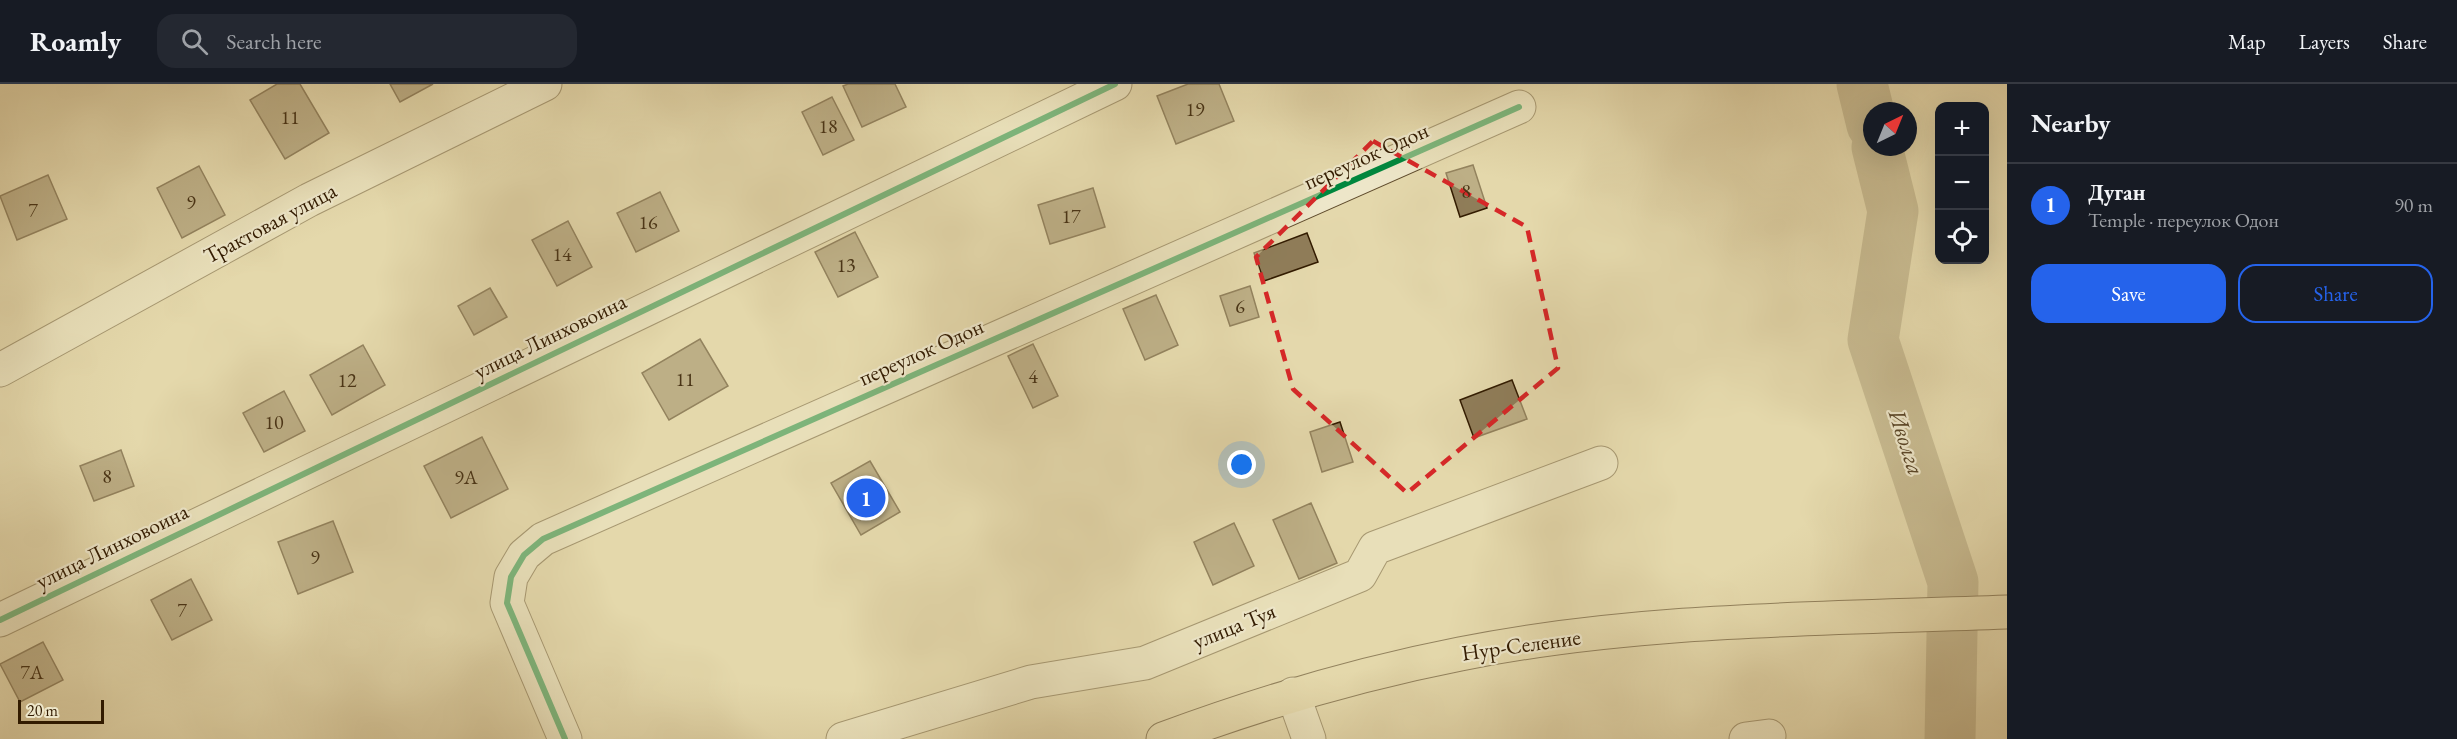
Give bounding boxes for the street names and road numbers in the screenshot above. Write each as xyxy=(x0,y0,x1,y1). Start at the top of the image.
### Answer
street label: переулок Одон xyxy=(1299,116,1433,196)
street label: Трактовая улица xyxy=(199,176,342,270)
street label: улица Линховоина xyxy=(469,286,631,385)
street label: переулок Одон xyxy=(854,312,988,392)
street label: улица Линховоина xyxy=(31,496,193,595)
street label: улица Туя xyxy=(1188,596,1280,656)
street label: Нур-Селение xyxy=(1460,622,1583,668)

